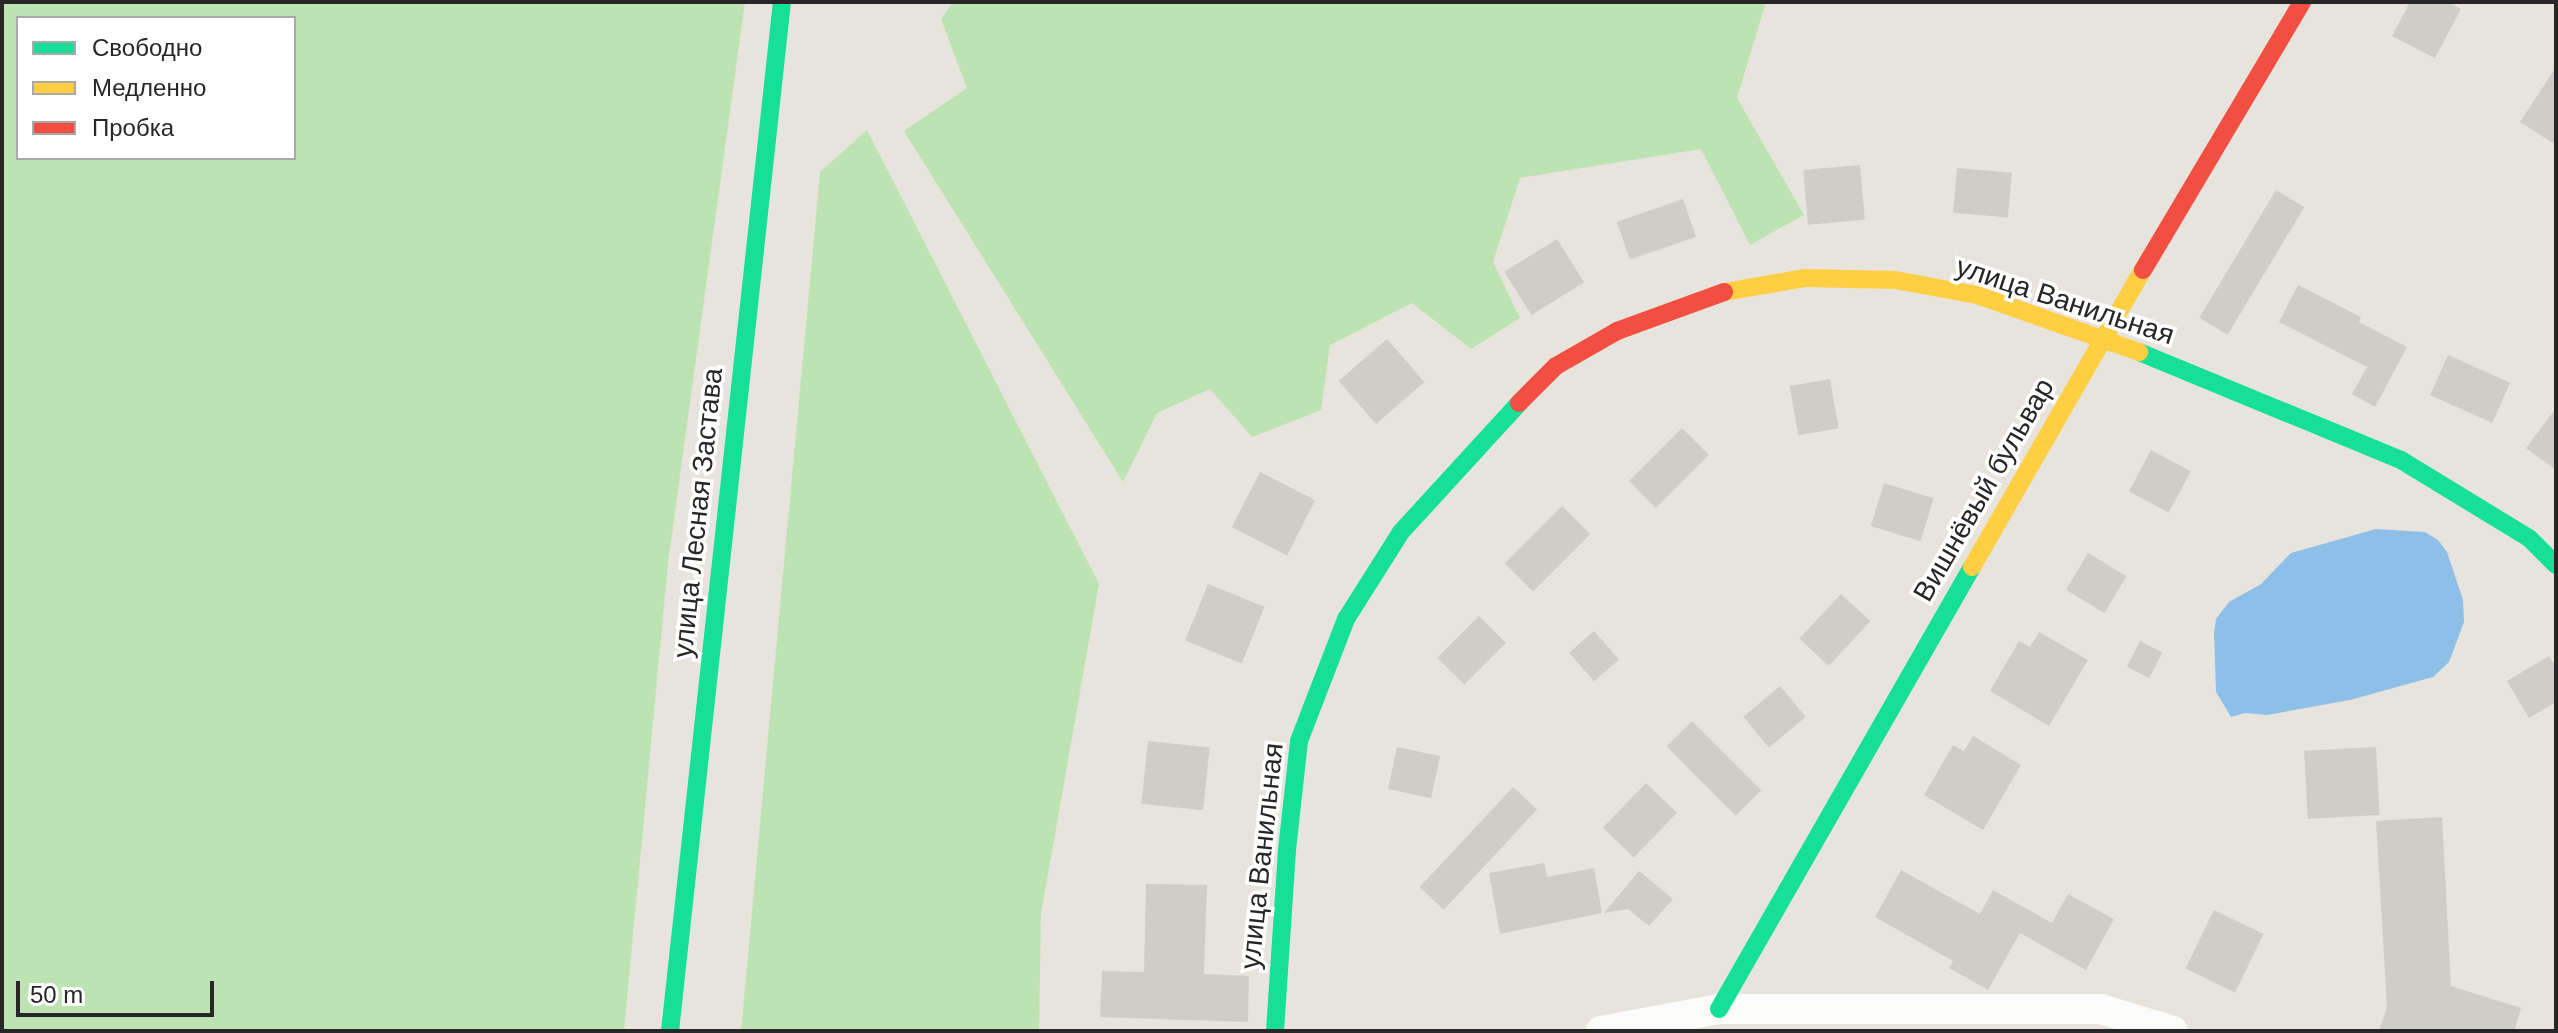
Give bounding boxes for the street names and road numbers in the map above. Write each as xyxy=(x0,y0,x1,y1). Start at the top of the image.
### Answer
street label: улица Ванильная xyxy=(1952,250,2178,352)
street label: улица Лесная Застава xyxy=(666,366,730,660)
street label: Вишнёвый бульвар xyxy=(1907,373,2061,607)
street label: улица Ванильная xyxy=(1233,741,1291,971)

